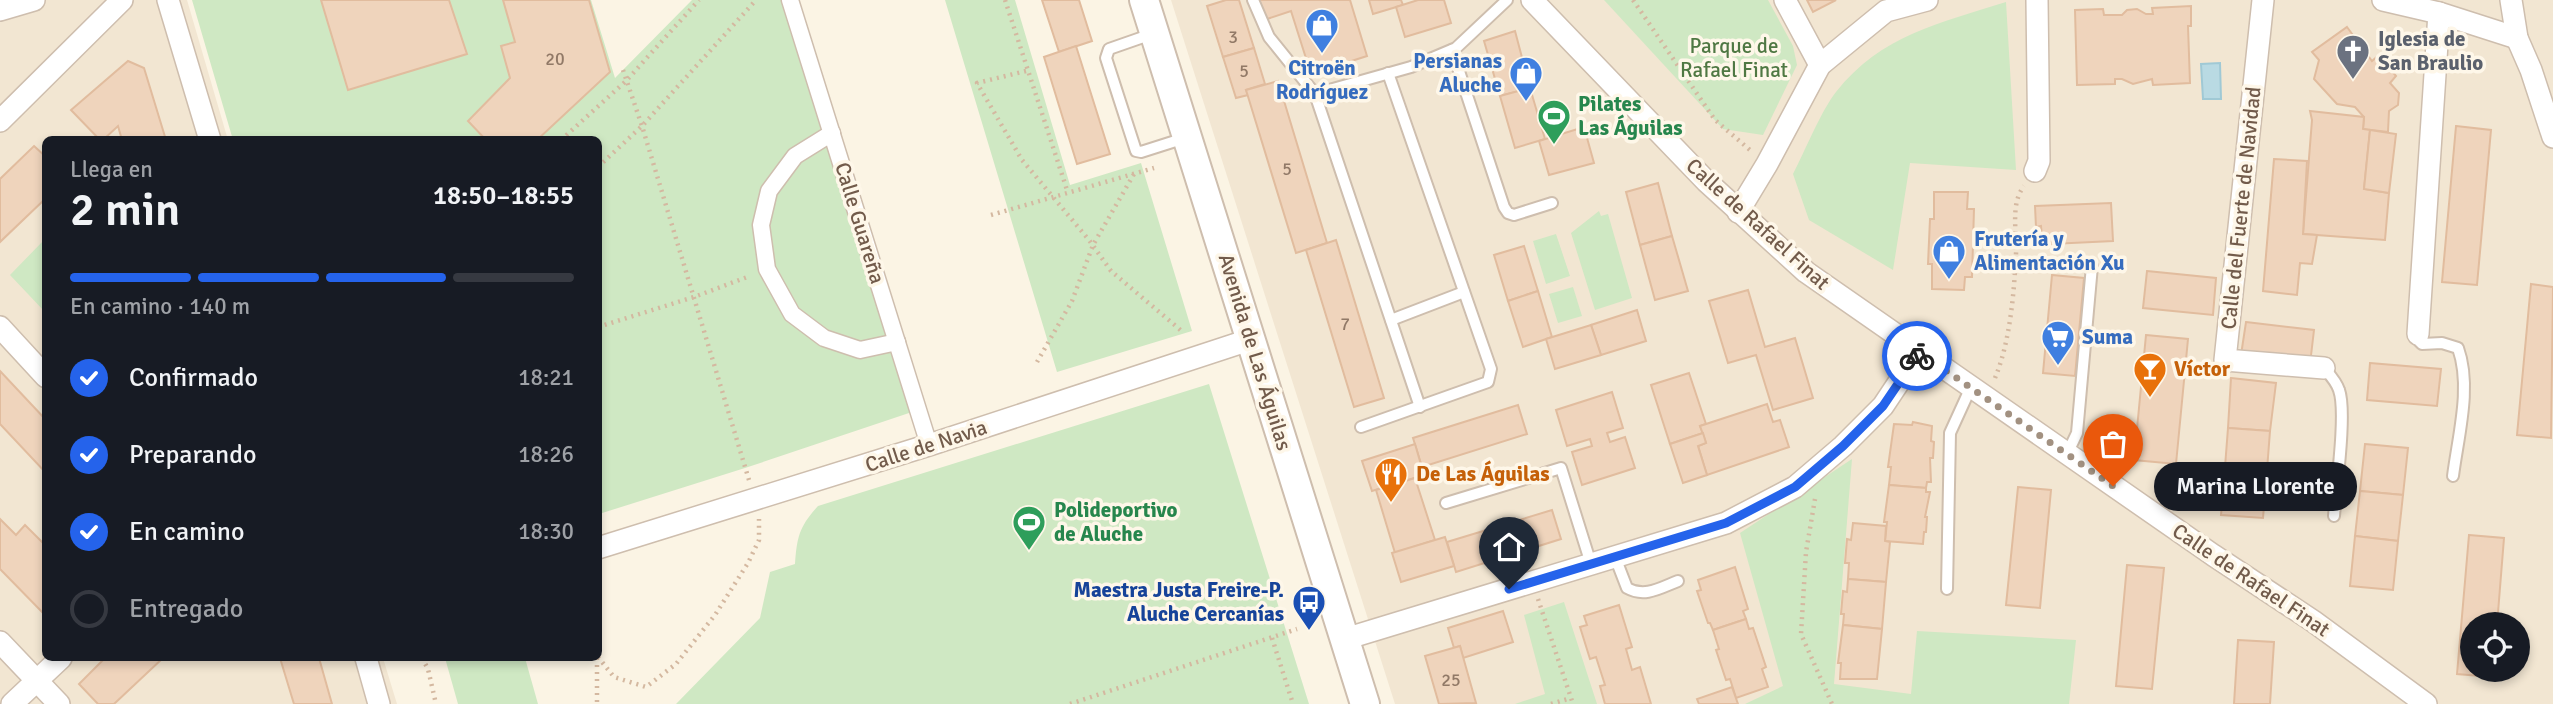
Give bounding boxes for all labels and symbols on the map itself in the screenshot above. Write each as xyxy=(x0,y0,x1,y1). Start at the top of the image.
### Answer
shop icon: Citroën Rodríguez xyxy=(1303,6,1341,55)
house number: 3 xyxy=(1228,26,1238,48)
place label: Iglesia de San Braulio xyxy=(2378,26,2483,76)
church icon: Iglesia de San Braulio xyxy=(2334,32,2372,81)
park label: Parque de Rafael Finat xyxy=(1680,33,1788,83)
house number: 20 xyxy=(545,48,565,70)
place label: Persianas Aluche xyxy=(1413,48,1502,98)
shop icon: Persianas Aluche xyxy=(1507,54,1545,103)
place label: Citroën Rodríguez xyxy=(1276,55,1368,105)
house number: 5 xyxy=(1239,60,1249,82)
street label: Calle del Fuerte de Navidad xyxy=(2215,85,2267,331)
place label: Pilates Las Águilas xyxy=(1578,91,1683,141)
sports icon: Pilates Las Águilas xyxy=(1535,97,1573,146)
street label: Calle de Rafael Finat xyxy=(1681,153,1835,295)
house number: 5 xyxy=(1282,158,1292,180)
street label: Calle Guareña xyxy=(829,159,891,287)
place label: Frutería y Alimentación Xu xyxy=(1974,226,2125,276)
shop icon: Frutería y Alimentación Xu xyxy=(1930,232,1968,281)
street label: Avenida de Las Águilas xyxy=(1213,251,1297,453)
house number: 7 xyxy=(1340,313,1350,335)
supermarket icon: Suma xyxy=(2039,318,2077,367)
courier xyxy=(1882,321,1952,391)
place label: Suma xyxy=(2082,324,2133,350)
bar icon: Víctor xyxy=(2131,350,2169,399)
place label: Víctor xyxy=(2174,356,2231,382)
street label: Calle de Navia xyxy=(862,414,990,478)
pin xyxy=(2083,414,2143,486)
restaurant icon: De Las Águilas xyxy=(1372,455,1410,504)
place label: De Las Águilas xyxy=(1416,460,1550,487)
callout: Marina Llorente xyxy=(2155,462,2358,510)
place label: Polideportivo de Aluche xyxy=(1054,497,1177,547)
sports icon: Polideportivo de Aluche xyxy=(1010,503,1048,552)
pin xyxy=(1479,517,1539,589)
street label: Calle de Rafael Finat xyxy=(2167,518,2335,642)
place label: Maestra Justa Freire-P. Aluche Cercanías xyxy=(1073,577,1284,627)
bus stop icon: Maestra Justa Freire-P. Aluche Cercanías xyxy=(1290,583,1328,632)
house number: 25 xyxy=(1441,669,1461,691)

